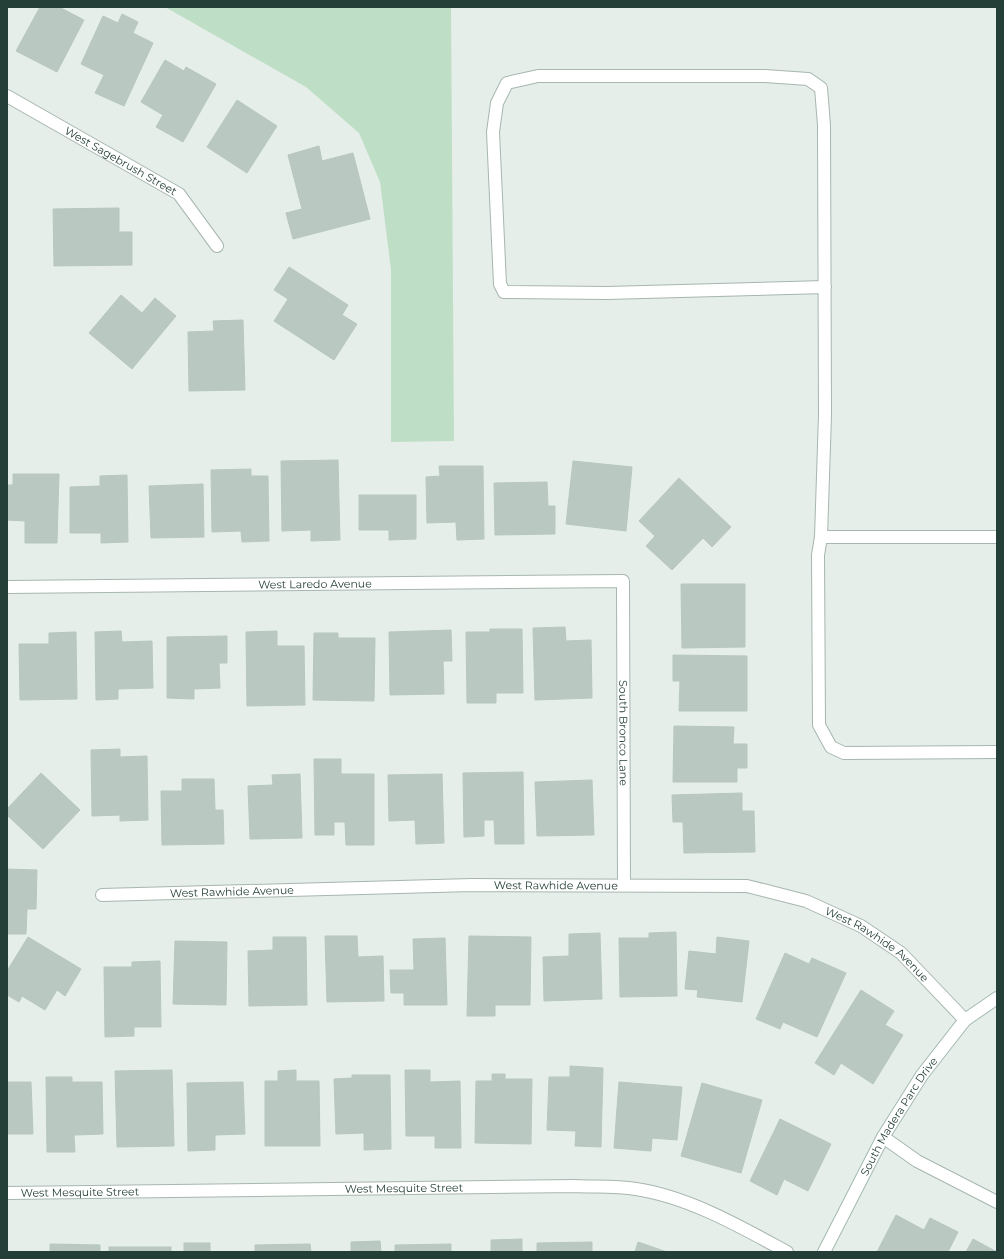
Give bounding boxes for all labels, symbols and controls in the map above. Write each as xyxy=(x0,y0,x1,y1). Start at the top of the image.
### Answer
street label: West Sagebrush Street xyxy=(62,123,180,199)
street label: West Laredo Avenue xyxy=(258,576,372,592)
street label: South Bronco Lane xyxy=(616,680,631,786)
street label: West Rawhide Avenue xyxy=(494,878,618,893)
street label: West Rawhide Avenue xyxy=(170,883,294,900)
street label: West Rawhide Avenue xyxy=(823,904,932,985)
street label: South Madera Parc Drive xyxy=(857,1054,941,1178)
street label: West Mesquite Street xyxy=(345,1180,464,1196)
street label: West Mesquite Street xyxy=(21,1184,140,1200)

